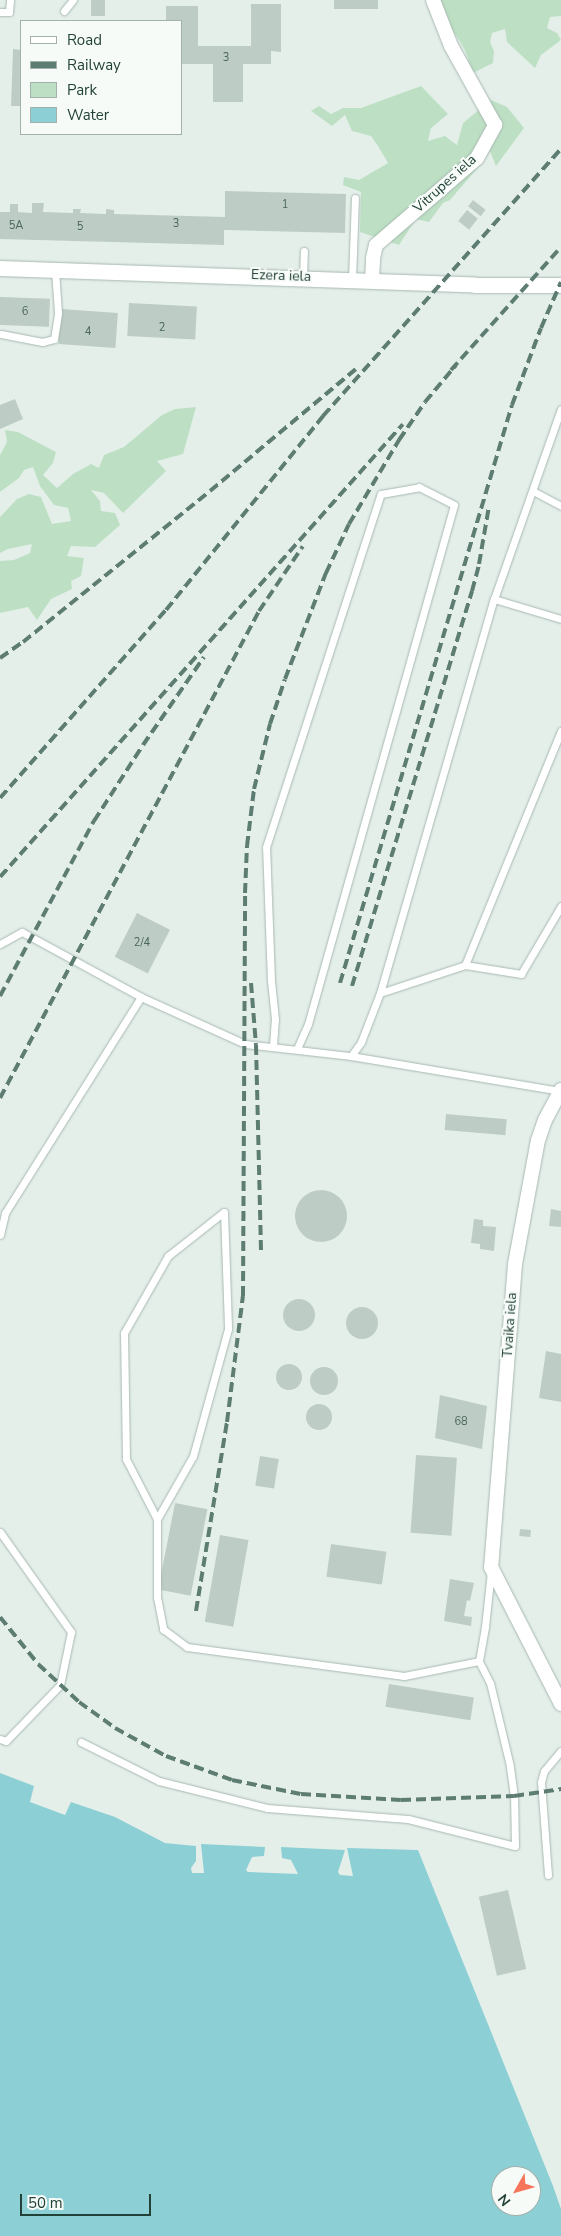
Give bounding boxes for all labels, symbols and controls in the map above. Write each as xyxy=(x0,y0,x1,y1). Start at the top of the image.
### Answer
legend xyxy=(20,20,182,135)
text: Road xyxy=(67,30,102,50)
house number: 3 xyxy=(223,51,229,65)
text: Railway xyxy=(67,55,121,75)
text: Park xyxy=(67,80,97,100)
text: Water xyxy=(67,105,109,125)
street label: Vitrupes iela xyxy=(410,151,480,217)
house number: 1 xyxy=(282,198,288,212)
house number: 3 xyxy=(173,217,179,231)
house number: 5A xyxy=(9,219,23,233)
house number: 5 xyxy=(77,220,83,234)
street label: Ezera iela xyxy=(251,267,311,285)
house number: 6 xyxy=(22,305,28,319)
house number: 2 xyxy=(159,321,165,335)
house number: 4 xyxy=(85,325,91,339)
house number: 2/4 xyxy=(134,936,150,950)
street label: Tvaika iela xyxy=(499,1292,521,1358)
house number: 68 xyxy=(454,1415,468,1429)
north arrow xyxy=(491,2166,541,2216)
scale bar xyxy=(22,2184,154,2216)
text: N xyxy=(494,2190,515,2210)
text: 50 m xyxy=(28,2193,63,2213)

